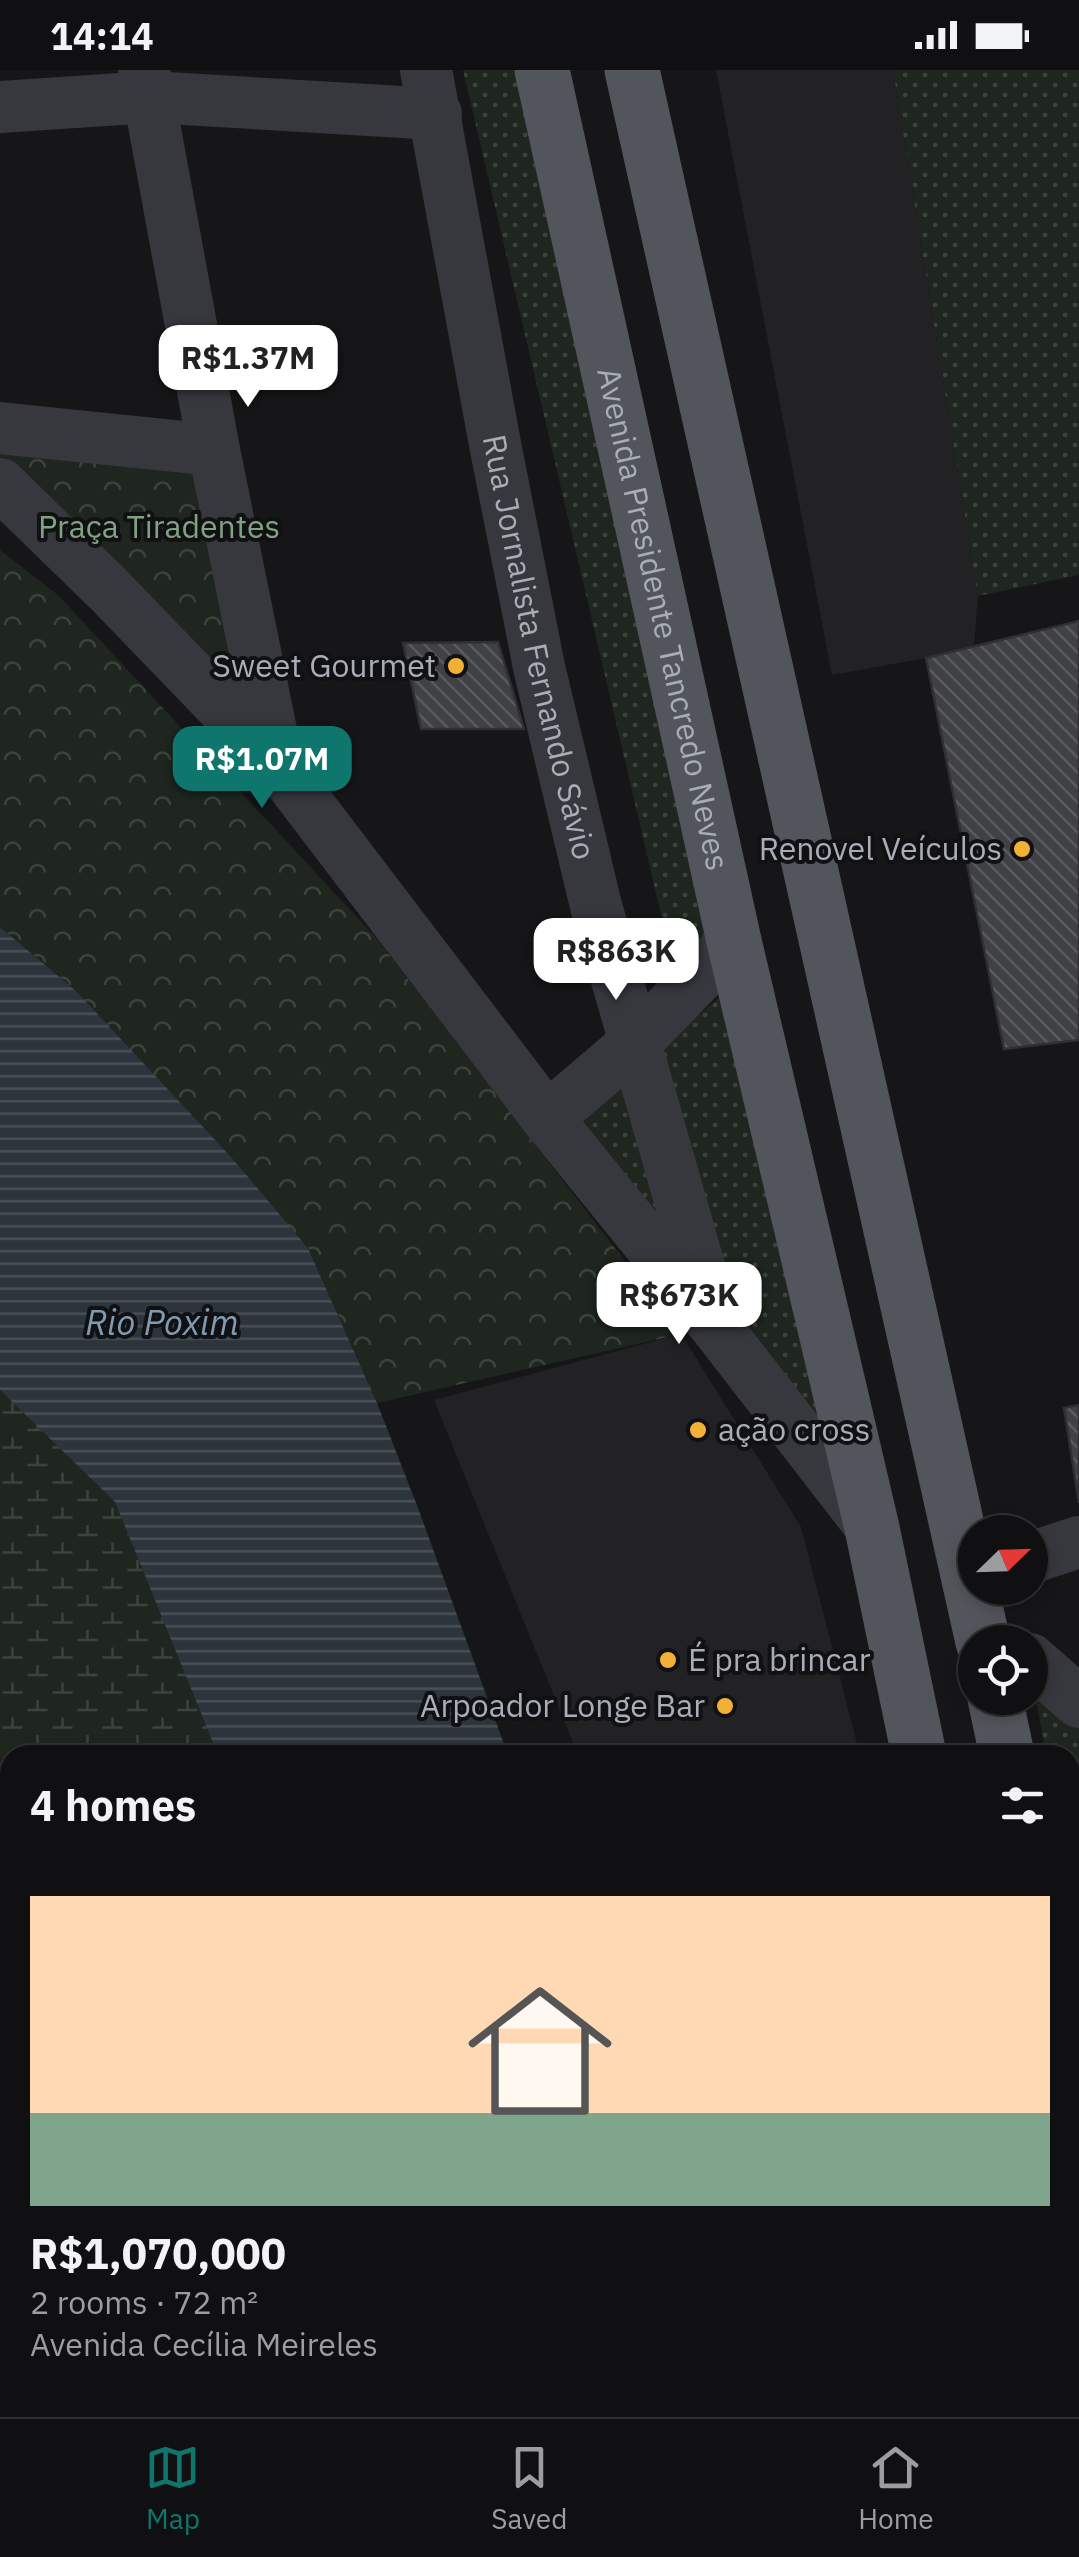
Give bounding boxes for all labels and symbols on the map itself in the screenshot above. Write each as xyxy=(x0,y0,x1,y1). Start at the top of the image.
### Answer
pin: R$1.37M xyxy=(156,325,340,410)
street label: Avenida Presidente Tancredo Neves xyxy=(588,363,740,874)
street label: Rua Jornalista Fernando Sávio xyxy=(474,431,606,863)
park label: Praça Tiradentes xyxy=(38,505,280,547)
place label: Sweet Gourmet xyxy=(212,644,436,686)
marker: Sweet Gourmet xyxy=(445,655,467,677)
pin: R$1.07M xyxy=(170,726,354,811)
place label: Renovel Veículos xyxy=(759,827,1002,869)
marker: Renovel Veículos xyxy=(1011,838,1033,860)
pin: R$863K xyxy=(535,918,697,1003)
pin: R$673K xyxy=(598,1262,760,1347)
water label: Rio Poxim xyxy=(85,1299,239,1345)
place label: ação cross xyxy=(718,1408,870,1450)
marker: ação cross xyxy=(687,1419,709,1441)
north arrow xyxy=(958,1515,1048,1605)
place label: É pra brincar xyxy=(688,1638,871,1680)
marker: É pra brincar xyxy=(657,1649,679,1671)
place label: Arpoador Longe Bar xyxy=(420,1684,705,1726)
marker: Arpoador Longe Bar xyxy=(714,1695,736,1717)

